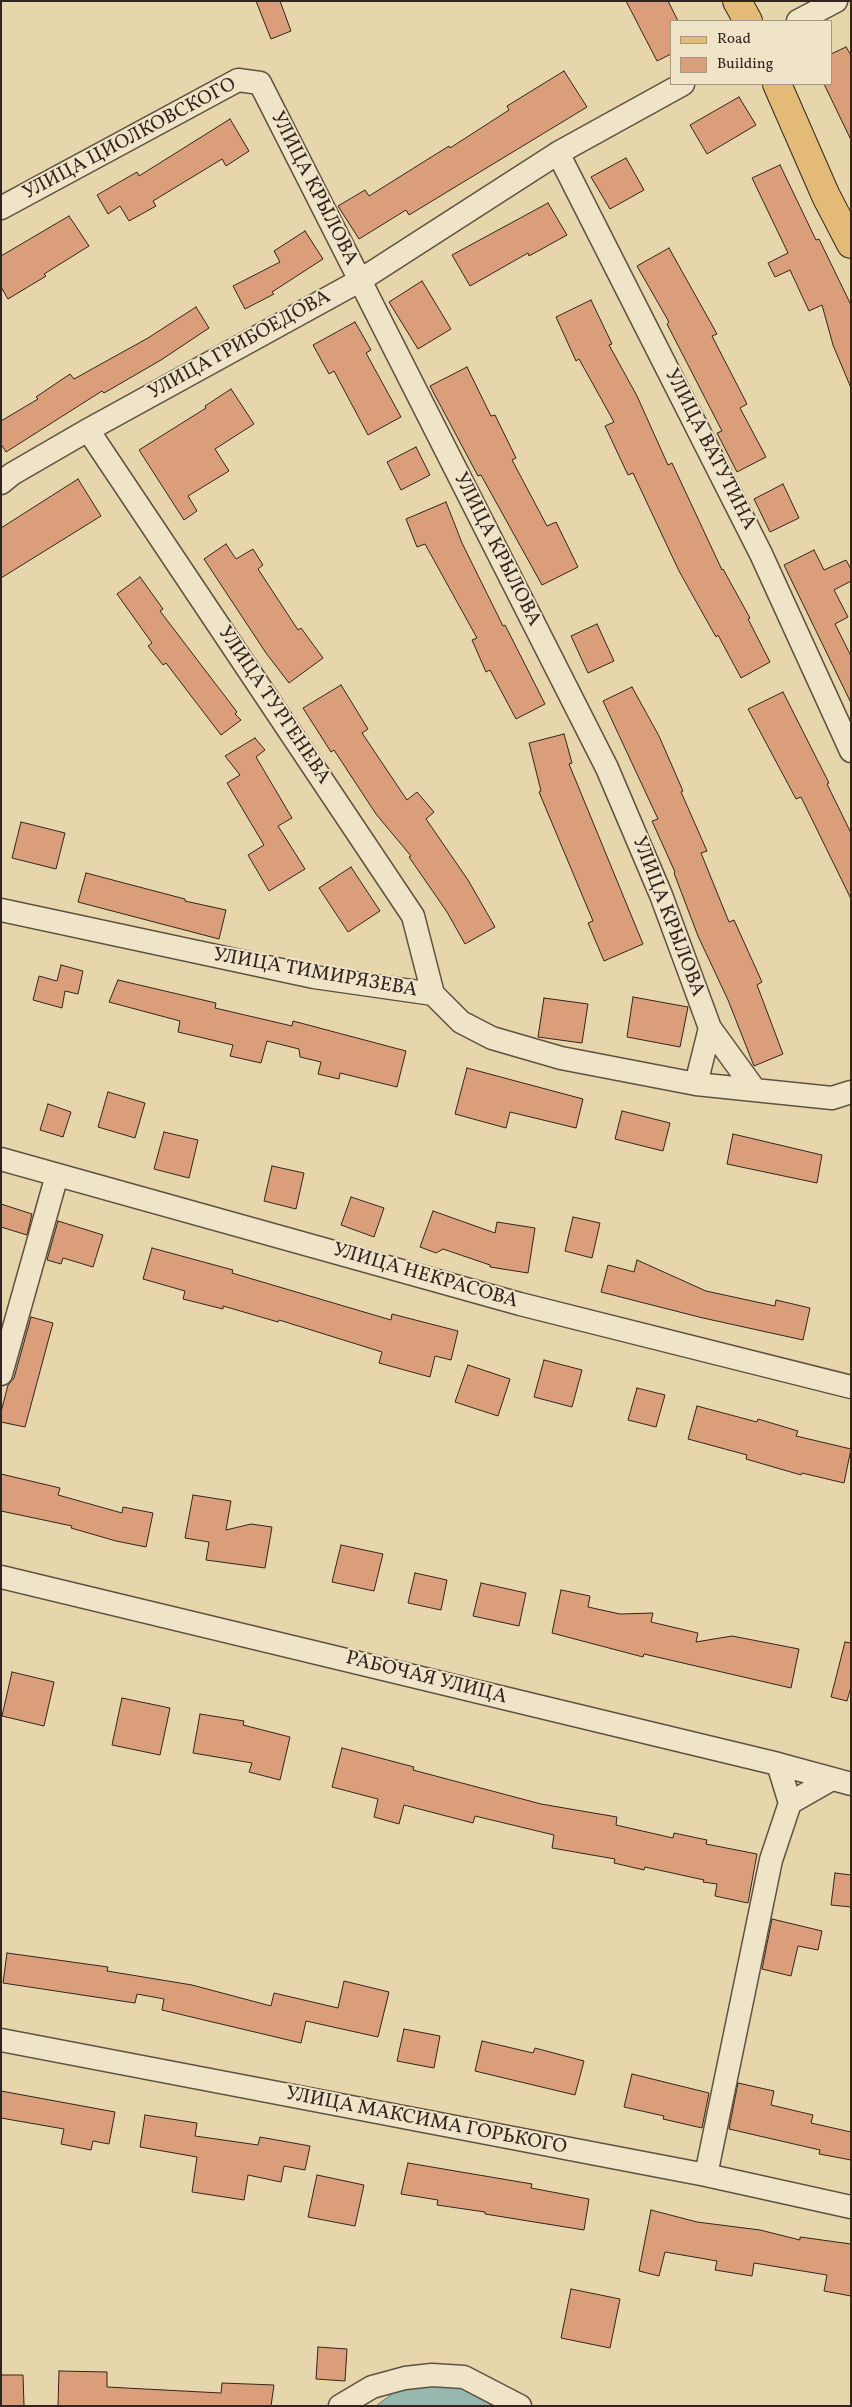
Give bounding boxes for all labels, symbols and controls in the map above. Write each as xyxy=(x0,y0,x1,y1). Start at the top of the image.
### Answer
legend xyxy=(670,20,832,85)
text: Road xyxy=(717,29,751,50)
text: Building xyxy=(717,54,773,75)
street label: УЛИЦА ЦИОЛКОВСКОГО xyxy=(19,74,241,206)
street label: УЛИЦА КРЫЛОВА xyxy=(264,108,362,270)
street label: УЛИЦА ГРИБОЕДОВА xyxy=(145,286,335,406)
street label: УЛИЦА ВАТУТИНА xyxy=(658,365,760,535)
street label: УЛИЦА КРЫЛОВА xyxy=(447,469,545,631)
street label: УЛИЦА ТУРГЕНЕВА xyxy=(211,623,335,789)
street label: УЛИЦА КРЫЛОВА xyxy=(625,834,709,1000)
street label: УЛИЦА ТИМИРЯЗЕВА xyxy=(211,944,419,1004)
street label: УЛИЦА НЕКРАСОВА xyxy=(330,1239,520,1315)
street label: РАБОЧАЯ УЛИЦА xyxy=(343,1647,509,1711)
street label: УЛИЦА МАКСИМА ГОРЬКОГО xyxy=(283,2083,569,2161)

